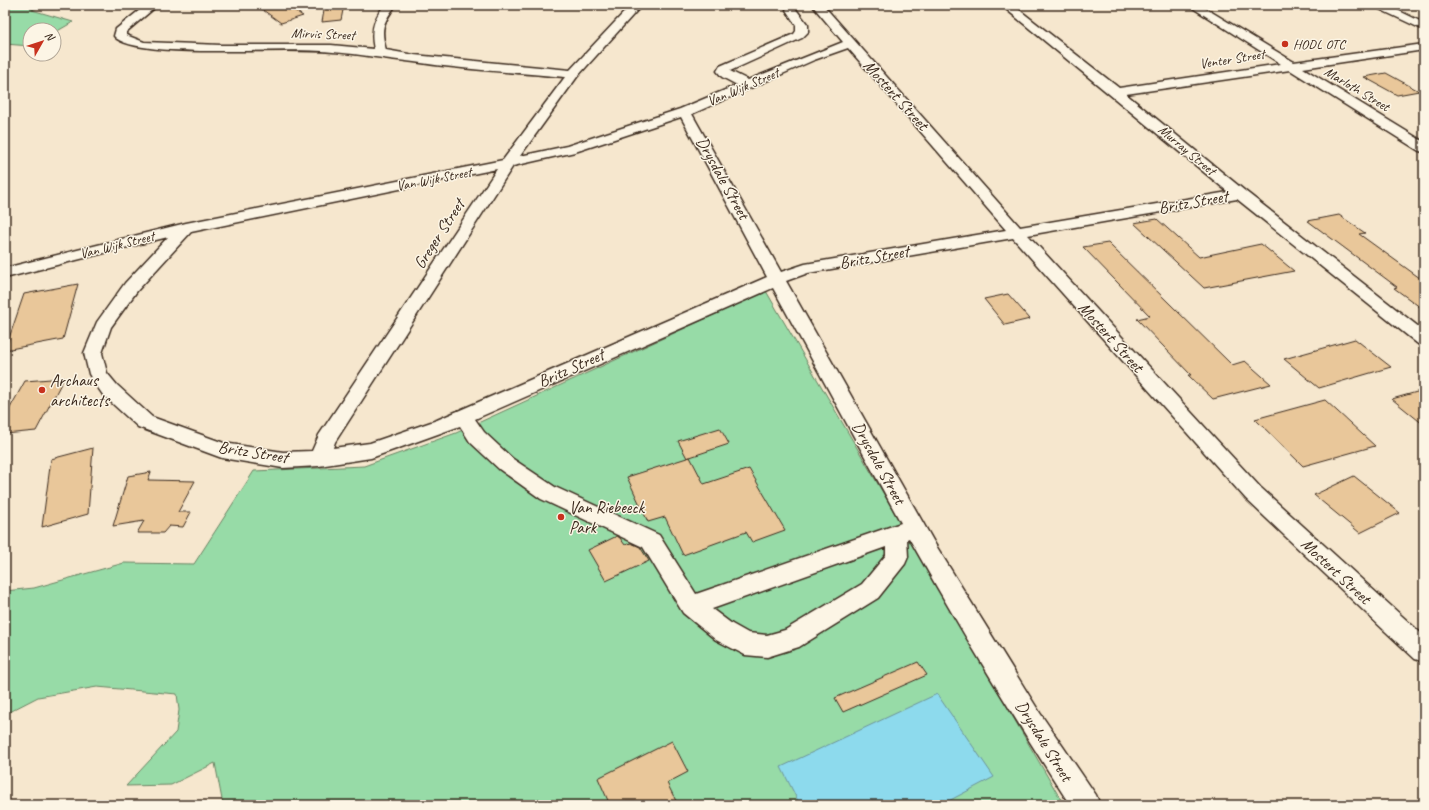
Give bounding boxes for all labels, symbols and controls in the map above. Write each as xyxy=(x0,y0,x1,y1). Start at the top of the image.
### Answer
north arrow xyxy=(22,22,62,62)
street label: Mirvis Street xyxy=(291,24,358,44)
text: N xyxy=(42,29,59,44)
place label: HODL OTC xyxy=(1293,36,1347,53)
marker: HODL OTC xyxy=(1280,39,1290,49)
street label: Venter Street xyxy=(1198,45,1268,73)
street label: Mostert Street xyxy=(859,55,935,136)
street label: Van Wijk Street xyxy=(705,63,783,110)
street label: Marloth Street xyxy=(1321,63,1394,116)
street label: Murray Street xyxy=(1155,121,1221,180)
street label: Drysdale Street xyxy=(692,133,755,225)
street label: Van Wijk Street xyxy=(395,163,475,195)
street label: Britz Street xyxy=(1157,185,1232,218)
street label: Greger Street xyxy=(409,193,471,273)
street label: Van Wijk Street xyxy=(78,227,158,262)
street label: Britz Street xyxy=(838,240,913,273)
street label: Mostert Street xyxy=(1074,297,1150,378)
street label: Britz Street xyxy=(535,343,609,392)
place label: Archaus architects xyxy=(50,370,111,411)
marker: Archaus architects xyxy=(37,385,47,395)
street label: Drysdale Street xyxy=(848,418,911,510)
street label: Britz Street xyxy=(217,436,292,468)
place label: Van Riebeeck Park xyxy=(569,497,646,538)
marker: Van Riebeeck Park xyxy=(556,512,566,522)
street label: Mostert Street xyxy=(1297,533,1377,610)
street label: Drysdale Street xyxy=(1011,697,1078,787)

